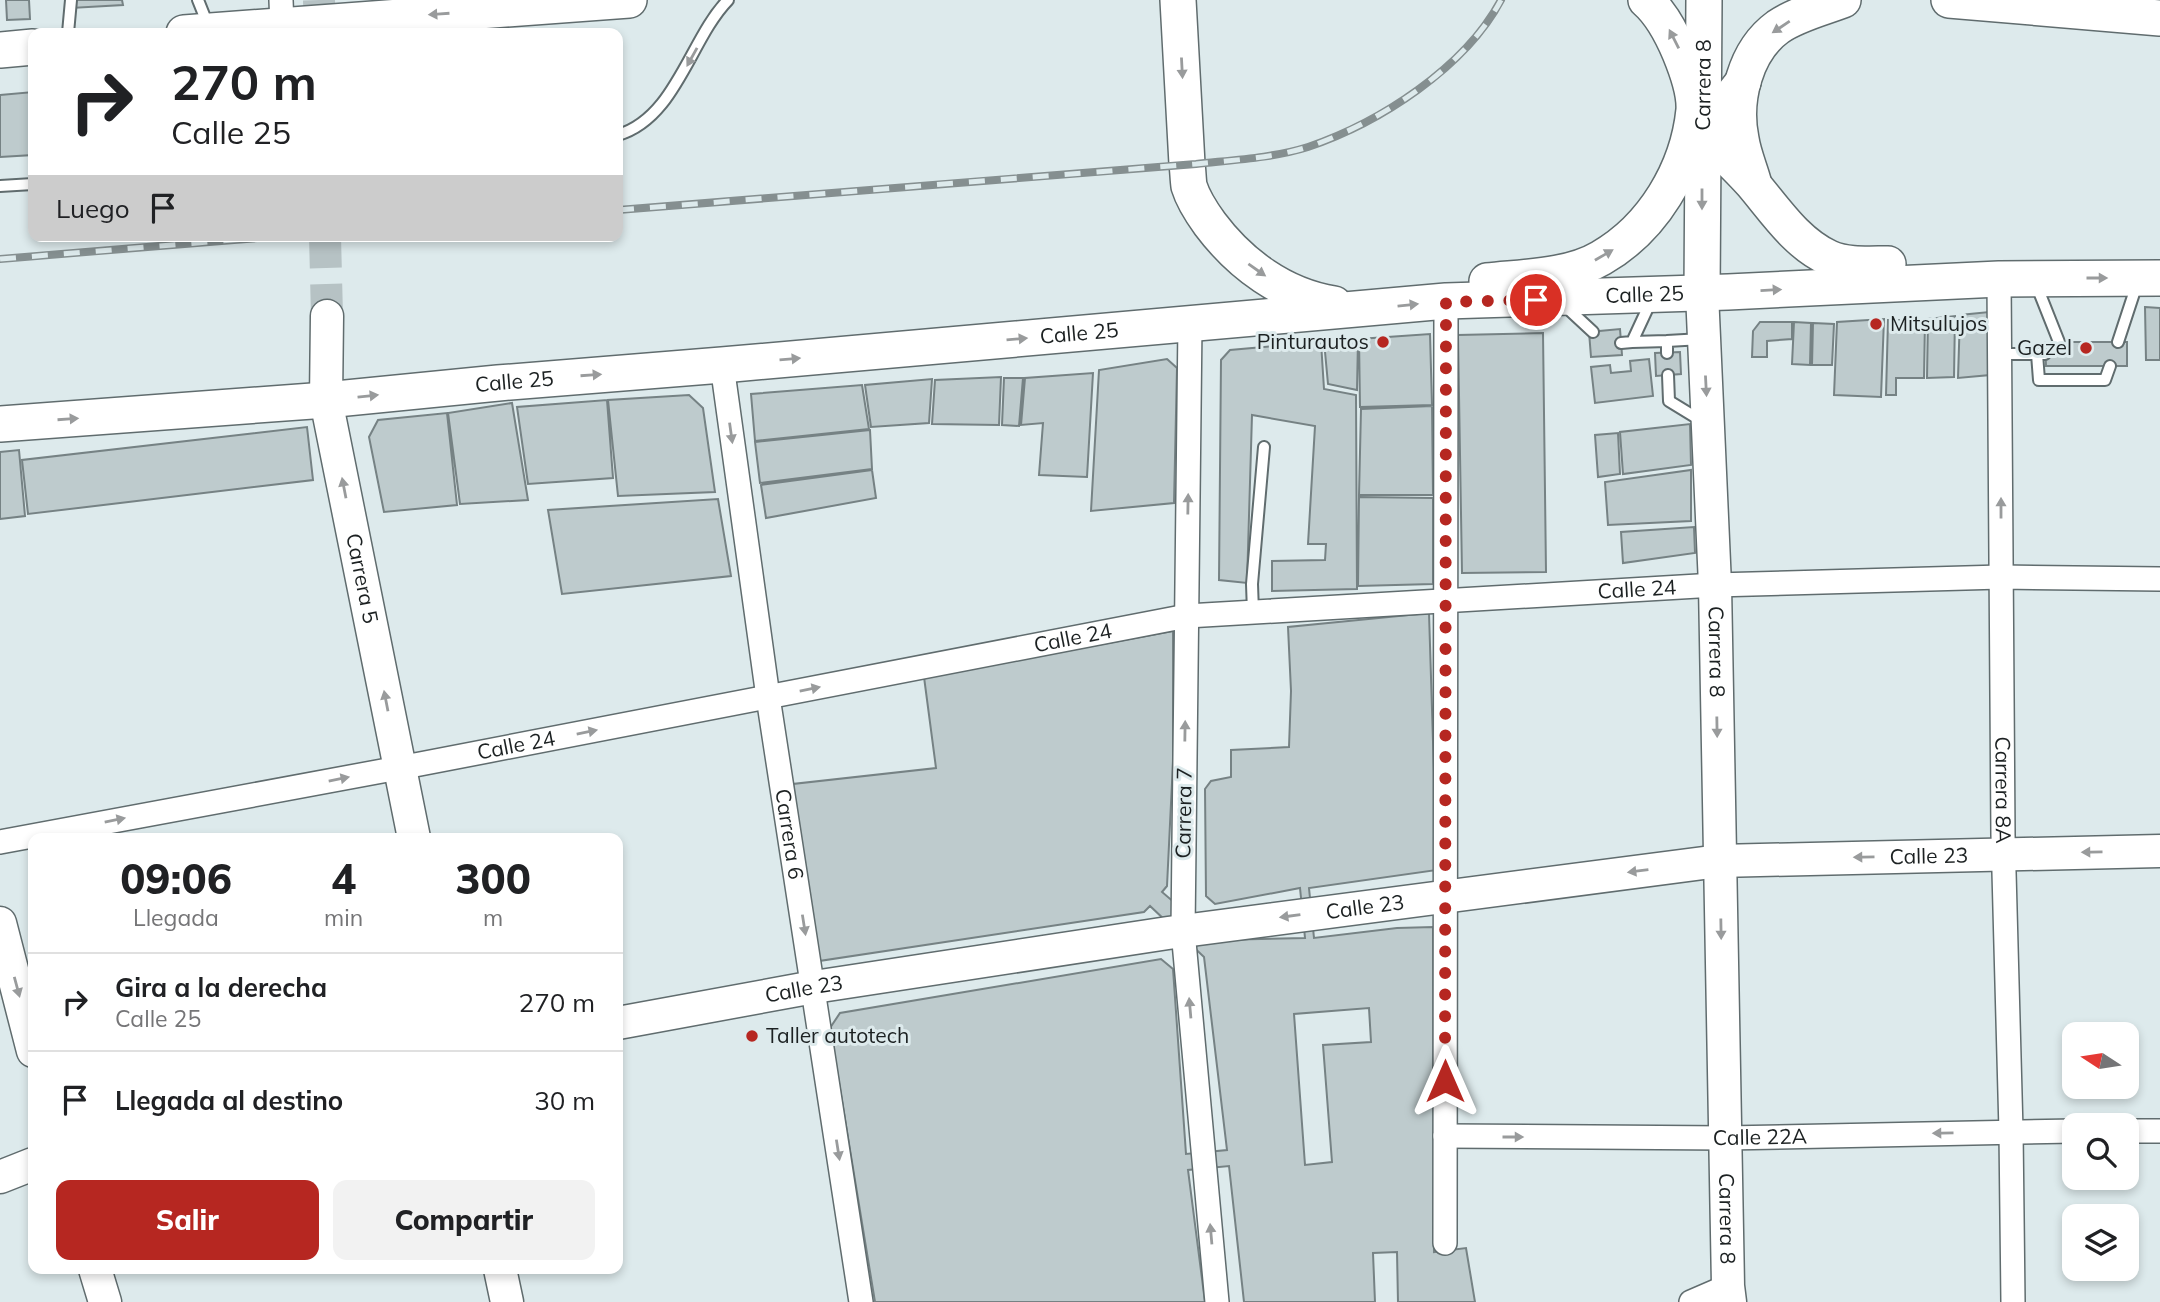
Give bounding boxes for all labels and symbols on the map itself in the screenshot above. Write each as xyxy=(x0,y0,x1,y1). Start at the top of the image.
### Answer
one-way arrow xyxy=(427,9,449,20)
one-way arrow xyxy=(1772,20,1790,34)
one-way arrow xyxy=(1668,29,1680,49)
street label: Carrera 8 xyxy=(1689,39,1716,131)
one-way arrow xyxy=(686,47,698,67)
one-way arrow xyxy=(1176,57,1187,79)
one-way arrow xyxy=(1696,188,1708,210)
one-way arrow xyxy=(1594,249,1613,261)
one-way arrow xyxy=(1248,263,1266,277)
pin xyxy=(1506,270,1566,330)
one-way arrow xyxy=(2086,272,2108,284)
street label: Calle 25 xyxy=(1605,279,1684,308)
one-way arrow xyxy=(1760,284,1782,295)
one-way arrow xyxy=(1397,299,1419,310)
place label: Mitsulujos xyxy=(1890,310,1987,336)
street label: Calle 25 xyxy=(1039,316,1119,349)
marker: Mitsulujos xyxy=(1868,316,1884,332)
place label: Pinturautos xyxy=(1257,328,1369,354)
one-way arrow xyxy=(1006,333,1028,344)
marker: Pinturautos xyxy=(1375,334,1391,350)
place label: Gazel xyxy=(2017,334,2072,360)
marker: Gazel xyxy=(2078,340,2094,356)
one-way arrow xyxy=(779,353,801,364)
street label: Calle 25 xyxy=(474,365,554,397)
one-way arrow xyxy=(580,370,602,381)
one-way arrow xyxy=(1700,375,1711,397)
one-way arrow xyxy=(357,390,379,401)
one-way arrow xyxy=(57,413,79,424)
one-way arrow xyxy=(726,422,737,444)
one-way arrow xyxy=(338,477,349,499)
one-way arrow xyxy=(1182,493,1194,515)
one-way arrow xyxy=(1995,497,2007,519)
street label: Carrera 5 xyxy=(341,531,385,626)
street label: Calle 24 xyxy=(1597,573,1677,604)
street label: Carrera 8 xyxy=(1703,606,1731,698)
street label: Calle 24 xyxy=(1031,617,1114,657)
one-way arrow xyxy=(799,683,821,694)
one-way arrow xyxy=(381,690,392,712)
one-way arrow xyxy=(1711,716,1723,738)
one-way arrow xyxy=(1180,720,1191,742)
street label: Calle 24 xyxy=(475,724,557,765)
one-way arrow xyxy=(576,726,598,737)
street label: Carrera 8A xyxy=(1990,736,2017,844)
street label: Carrera 7 xyxy=(1169,767,1197,859)
one-way arrow xyxy=(328,773,350,784)
street label: Carrera 6 xyxy=(770,787,810,881)
one-way arrow xyxy=(104,814,126,825)
street label: Calle 23 xyxy=(1889,841,1969,869)
one-way arrow xyxy=(2081,846,2103,858)
one-way arrow xyxy=(1853,851,1875,863)
one-way arrow xyxy=(1626,866,1648,877)
street label: Calle 23 xyxy=(1324,888,1406,924)
one-way arrow xyxy=(1279,911,1301,922)
one-way arrow xyxy=(799,914,810,936)
one-way arrow xyxy=(1715,919,1727,941)
street label: Calle 23 xyxy=(763,969,845,1008)
one-way arrow xyxy=(12,976,23,998)
one-way arrow xyxy=(1184,996,1195,1018)
place label: Taller autotech xyxy=(766,1022,909,1048)
north arrow xyxy=(2062,1022,2138,1099)
marker: Taller autotech xyxy=(744,1028,760,1044)
position arrow xyxy=(1408,1044,1482,1118)
street label: Calle 22A xyxy=(1713,1122,1808,1150)
one-way arrow xyxy=(1932,1127,1954,1138)
one-way arrow xyxy=(1502,1131,1524,1143)
one-way arrow xyxy=(833,1139,844,1161)
street label: Carrera 8 xyxy=(1714,1173,1742,1265)
one-way arrow xyxy=(1205,1223,1216,1245)

